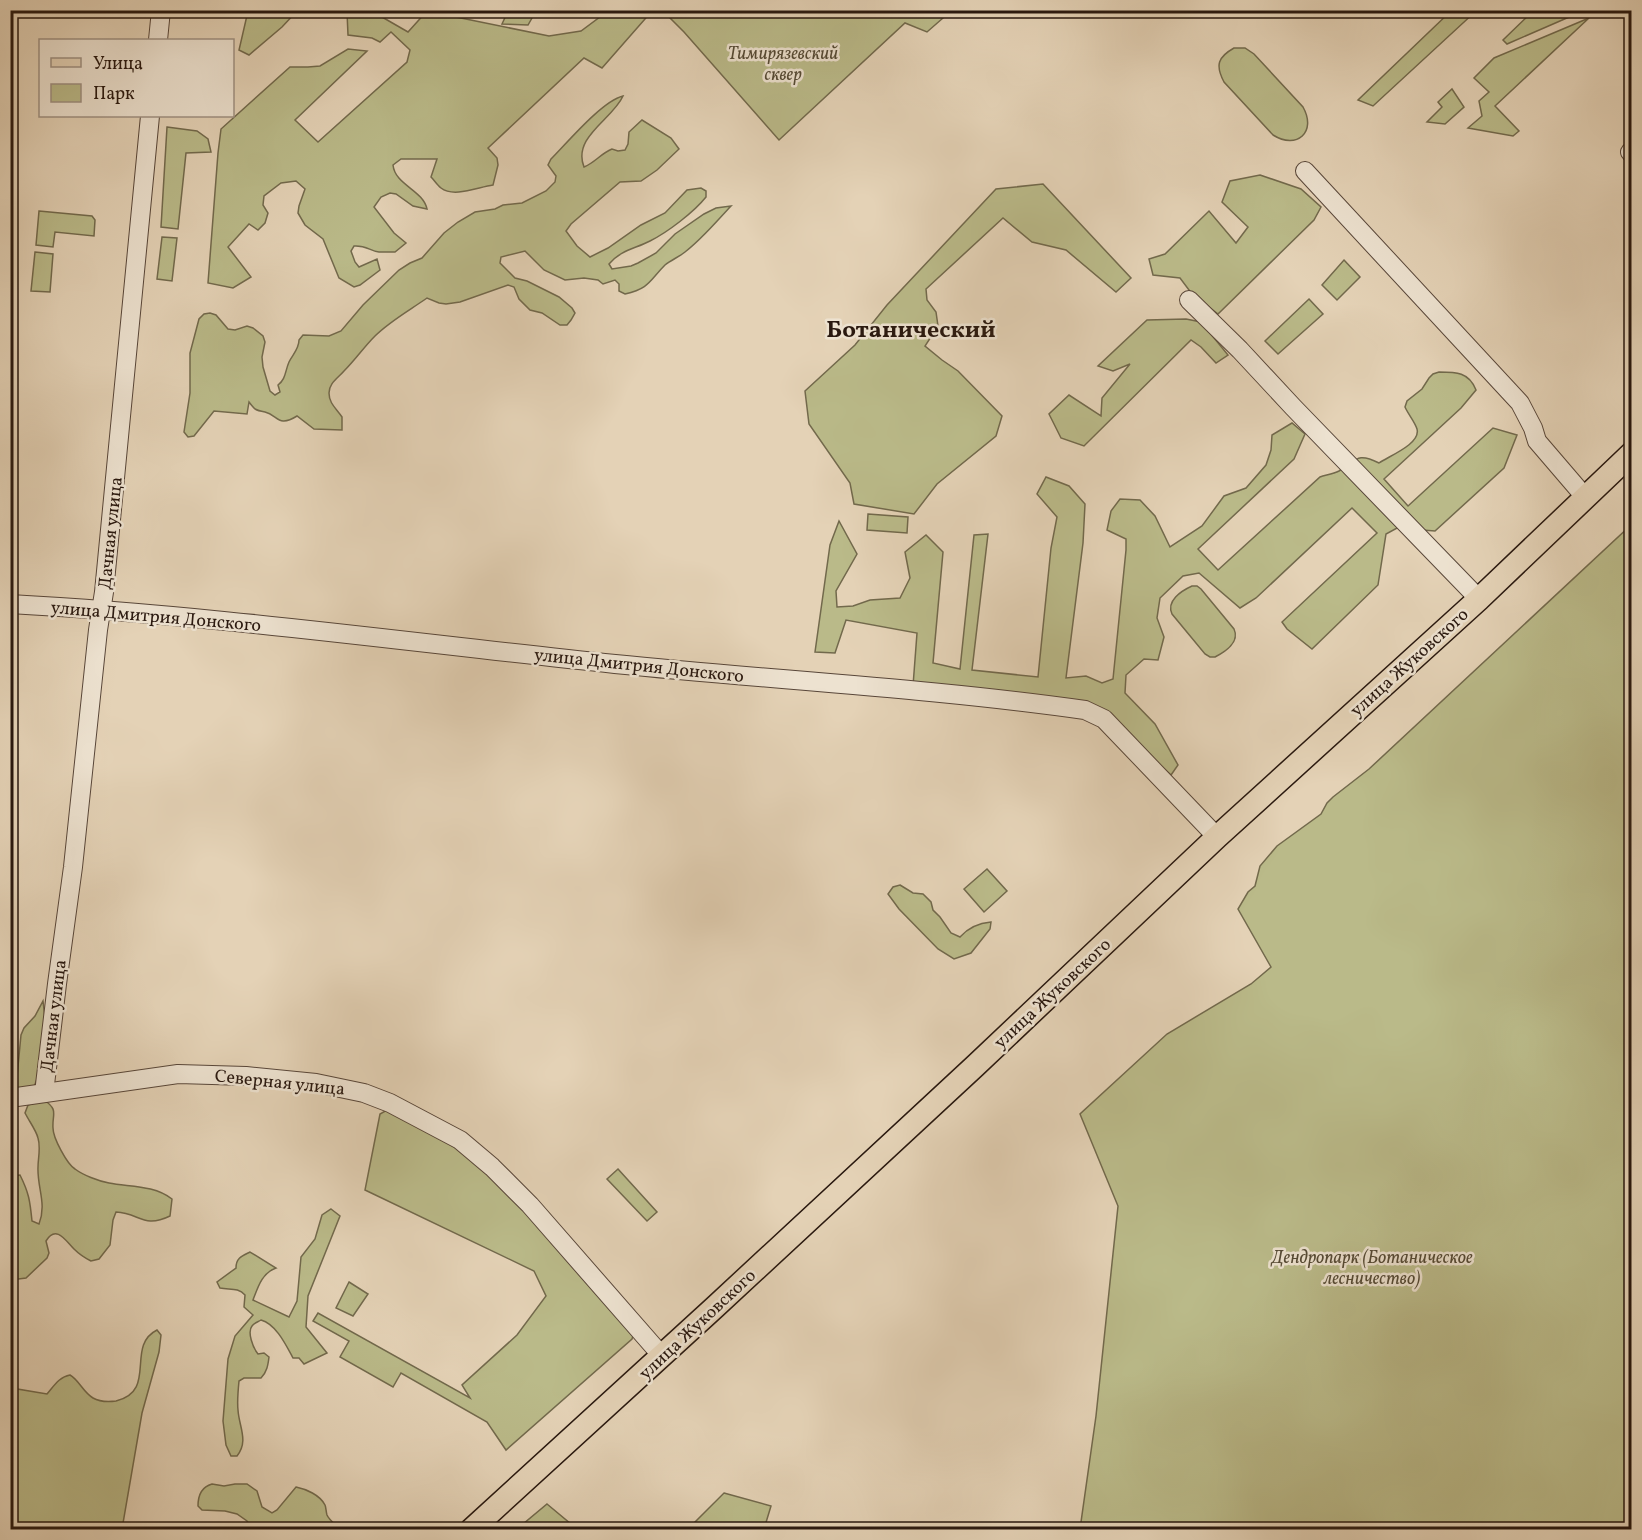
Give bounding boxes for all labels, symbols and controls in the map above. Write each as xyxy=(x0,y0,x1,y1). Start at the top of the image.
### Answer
legend xyxy=(39,39,234,117)
park label: Тимирязевский сквер xyxy=(728,42,838,88)
text: Улица xyxy=(93,52,143,77)
text: Парк xyxy=(93,82,135,107)
district label: Ботанический xyxy=(826,314,996,348)
street label: Дачная улица xyxy=(93,475,130,591)
street label: улица Дмитрия Донского xyxy=(50,596,262,639)
street label: улица Жуковского xyxy=(1345,603,1475,723)
street label: улица Дмитрия Донского xyxy=(533,643,745,690)
street label: улица Жуковского xyxy=(989,933,1117,1055)
street label: Дачная улица xyxy=(35,958,74,1074)
street label: Северная улица xyxy=(214,1064,346,1103)
park label: Дендропарк (Ботаническое лесничество) xyxy=(1270,1246,1473,1292)
street label: улица Жуковского xyxy=(634,1264,762,1386)

